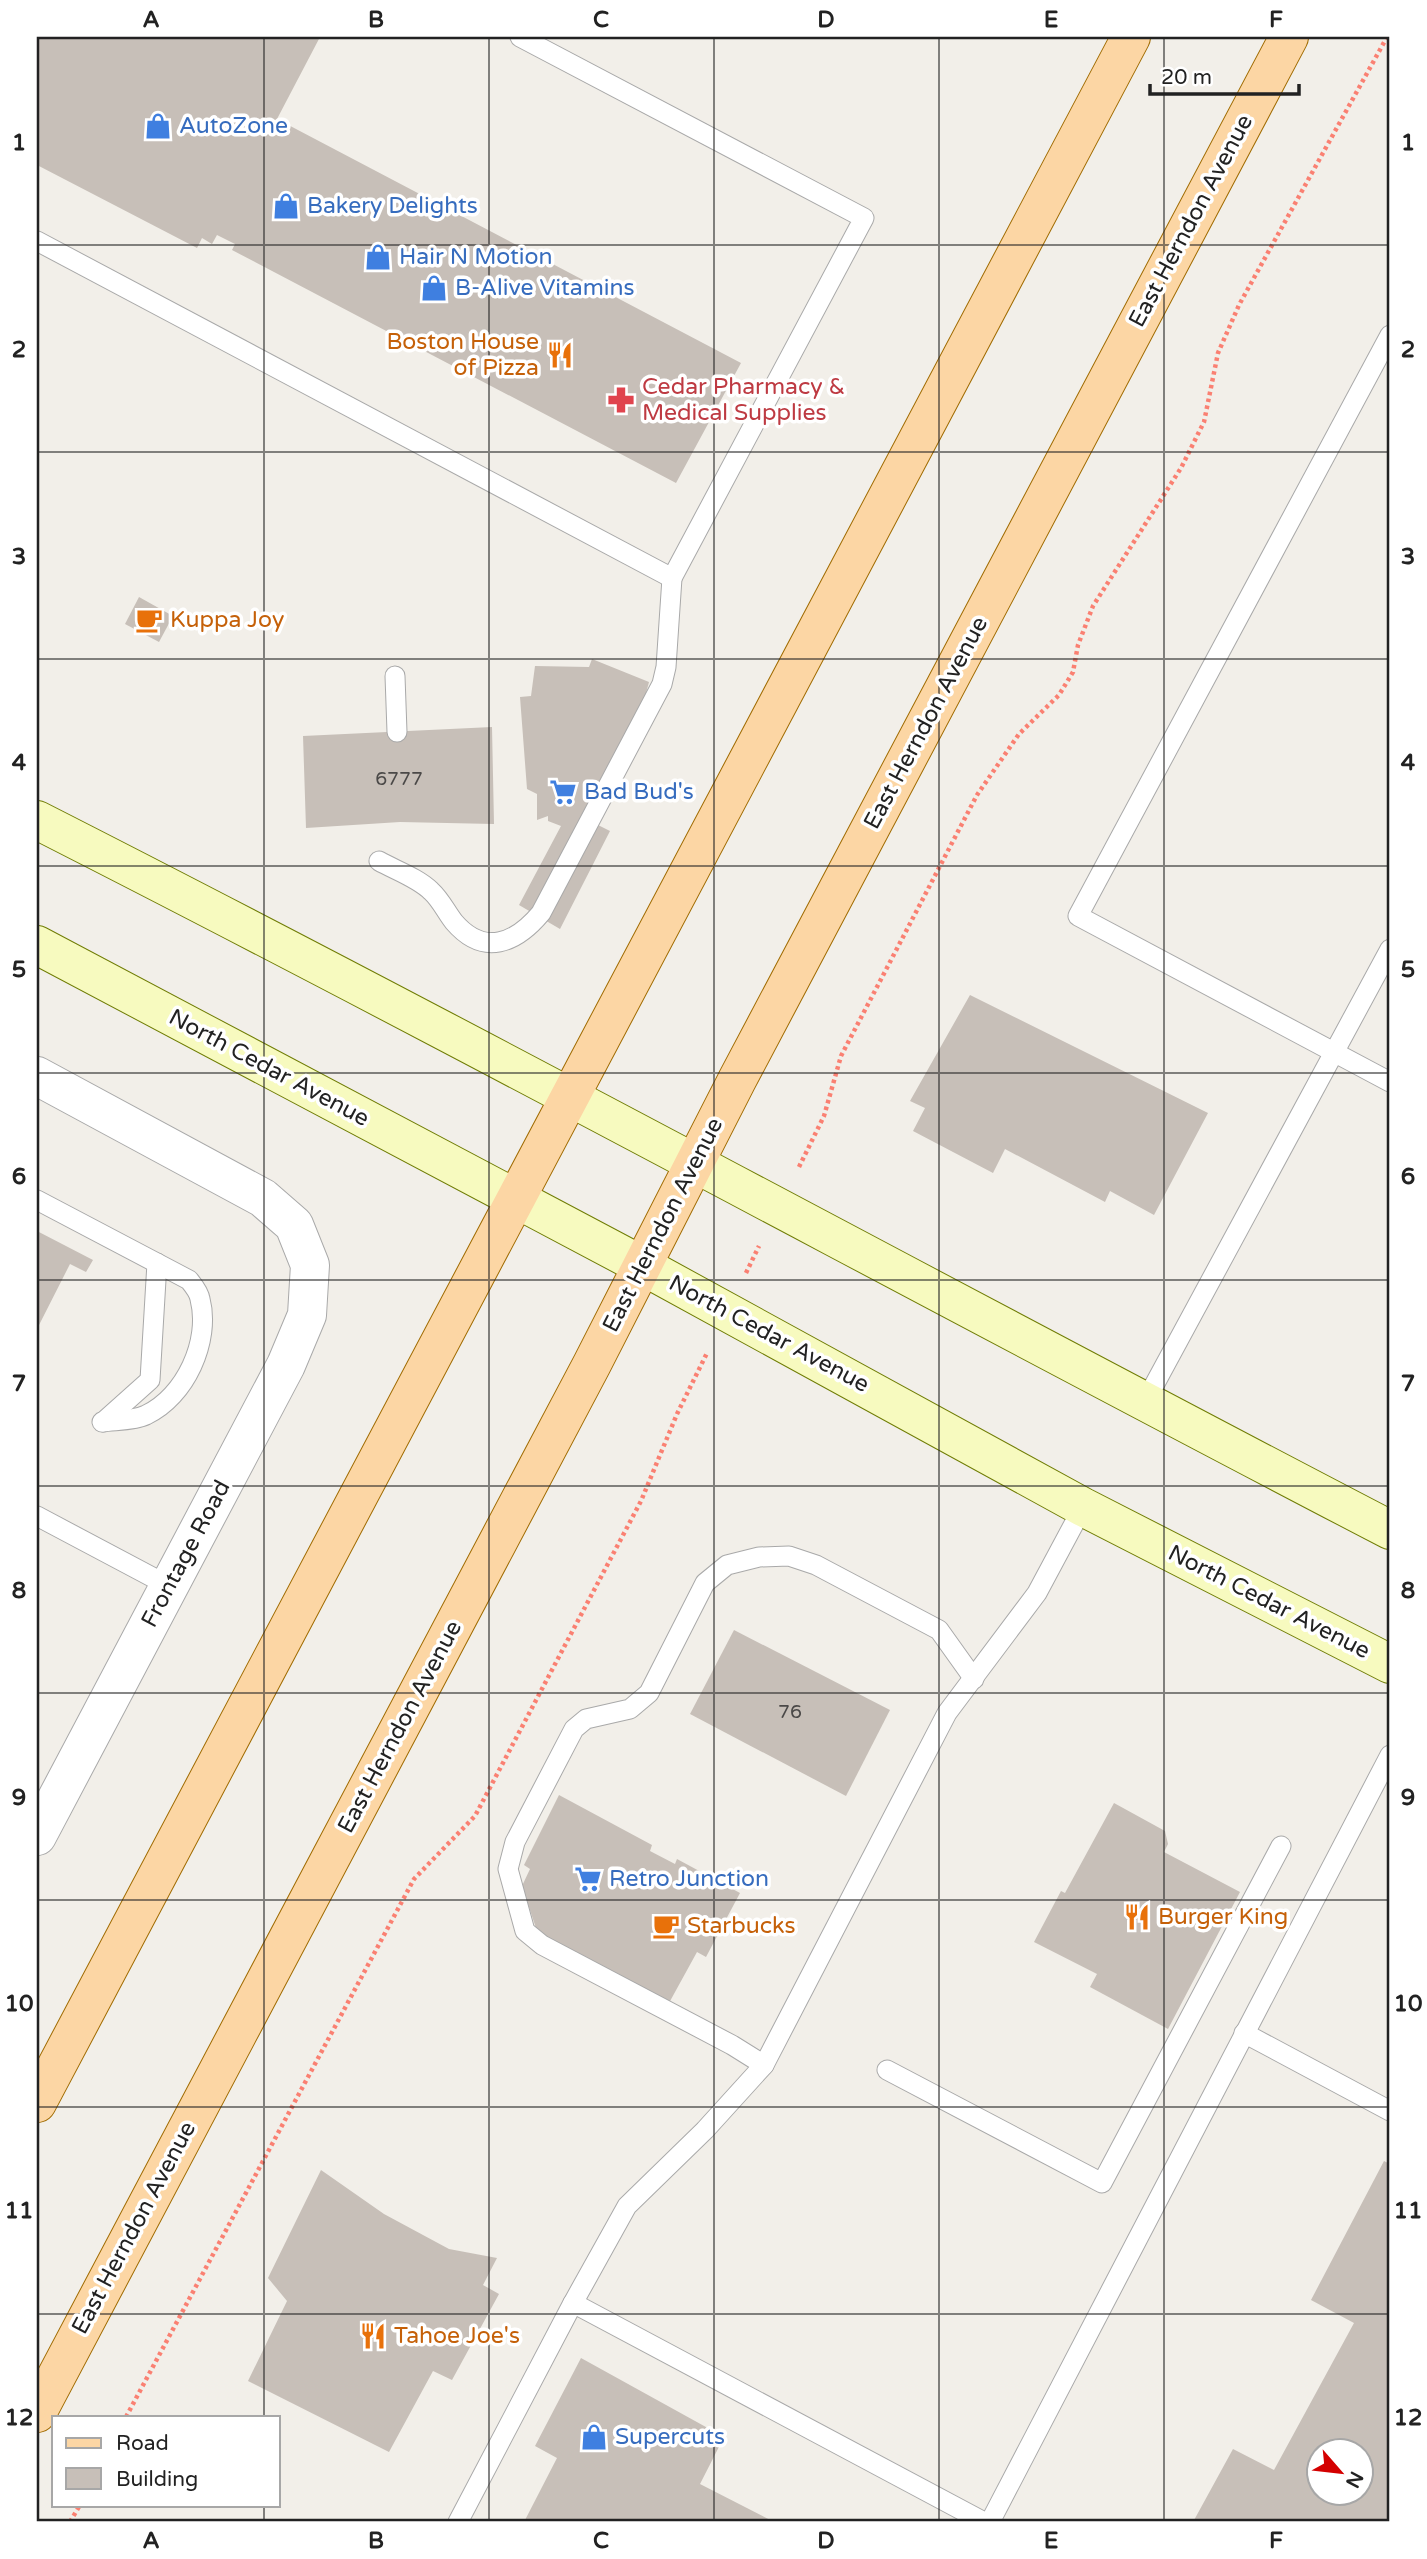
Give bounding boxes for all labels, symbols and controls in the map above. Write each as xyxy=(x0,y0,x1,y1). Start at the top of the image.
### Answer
text: A xyxy=(142,6,160,34)
text: B xyxy=(368,6,384,34)
text: C xyxy=(593,6,609,34)
text: D xyxy=(817,6,835,34)
text: E xyxy=(1044,6,1058,34)
text: F xyxy=(1269,6,1283,34)
scale bar xyxy=(1150,52,1299,96)
text: 20 m xyxy=(1161,65,1212,90)
street label: East Herndon Avenue xyxy=(1123,110,1259,332)
shop icon: AutoZone xyxy=(143,111,173,141)
place label: AutoZone xyxy=(179,112,288,140)
text: 1 xyxy=(12,129,26,157)
text: 1 xyxy=(1401,129,1415,157)
shop icon: Bakery Delights xyxy=(271,191,301,221)
place label: Bakery Delights xyxy=(307,192,478,220)
shop icon: Hair N Motion xyxy=(363,242,393,272)
place label: Hair N Motion xyxy=(399,243,553,271)
shop icon: B-Alive Vitamins xyxy=(419,273,449,303)
place label: B-Alive Vitamins xyxy=(455,274,635,302)
place label: Boston House of Pizza xyxy=(387,328,539,382)
text: 2 xyxy=(12,336,26,364)
text: 2 xyxy=(1401,336,1415,364)
restaurant icon: Boston House of Pizza xyxy=(545,340,575,370)
place label: Cedar Pharmacy & Medical Supplies xyxy=(642,373,845,427)
pharmacy icon: Cedar Pharmacy & Medical Supplies xyxy=(606,385,636,415)
text: 3 xyxy=(12,543,26,571)
text: 3 xyxy=(1401,543,1415,571)
cafe icon: Kuppa Joy xyxy=(134,605,164,635)
place label: Kuppa Joy xyxy=(170,606,284,634)
street label: East Herndon Avenue xyxy=(858,612,994,834)
text: 4 xyxy=(12,749,27,777)
text: 4 xyxy=(1401,749,1416,777)
house number: 6777 xyxy=(375,768,423,790)
supermarket icon: Bad Bud's xyxy=(548,777,578,807)
place label: Bad Bud's xyxy=(584,778,694,806)
text: 5 xyxy=(12,956,26,984)
text: 5 xyxy=(1401,956,1415,984)
street label: North Cedar Avenue xyxy=(164,1003,374,1133)
street label: East Herndon Avenue xyxy=(597,1113,729,1337)
text: 6 xyxy=(12,1163,26,1191)
text: 6 xyxy=(1401,1163,1415,1191)
street label: North Cedar Avenue xyxy=(664,1269,874,1399)
text: 7 xyxy=(12,1370,26,1398)
text: 7 xyxy=(1401,1370,1415,1398)
street label: Frontage Road xyxy=(135,1476,237,1632)
street label: North Cedar Avenue xyxy=(1163,1539,1375,1665)
text: 8 xyxy=(12,1577,26,1605)
text: 8 xyxy=(1401,1577,1415,1605)
street label: East Herndon Avenue xyxy=(332,1616,468,1838)
house number: 76 xyxy=(778,1701,802,1723)
text: 9 xyxy=(12,1784,26,1812)
text: 9 xyxy=(1401,1784,1415,1812)
supermarket icon: Retro Junction xyxy=(573,1864,603,1894)
place label: Retro Junction xyxy=(609,1865,769,1893)
restaurant icon: Burger King xyxy=(1122,1902,1152,1932)
place label: Burger King xyxy=(1158,1903,1288,1931)
cafe icon: Starbucks xyxy=(651,1911,681,1941)
place label: Starbucks xyxy=(687,1912,795,1940)
text: 10 xyxy=(5,1990,33,2018)
text: 10 xyxy=(1394,1990,1422,2018)
street label: East Herndon Avenue xyxy=(66,2117,202,2339)
text: 11 xyxy=(5,2197,33,2225)
text: 11 xyxy=(1394,2197,1422,2225)
restaurant icon: Tahoe Joe's xyxy=(358,2321,388,2351)
place label: Tahoe Joe's xyxy=(394,2322,520,2350)
text: 12 xyxy=(5,2404,33,2432)
text: 12 xyxy=(1394,2404,1422,2432)
legend xyxy=(52,2416,280,2506)
shop icon: Supercuts xyxy=(579,2422,609,2452)
place label: Supercuts xyxy=(615,2423,725,2451)
text: Road xyxy=(116,2431,169,2456)
north arrow xyxy=(1304,2436,1374,2506)
text: Building xyxy=(116,2467,198,2492)
text: N xyxy=(1341,2468,1367,2491)
text: A xyxy=(142,2527,160,2555)
text: B xyxy=(368,2527,384,2555)
text: C xyxy=(593,2527,609,2555)
text: D xyxy=(817,2527,835,2555)
text: E xyxy=(1044,2527,1058,2555)
text: F xyxy=(1269,2527,1283,2555)

